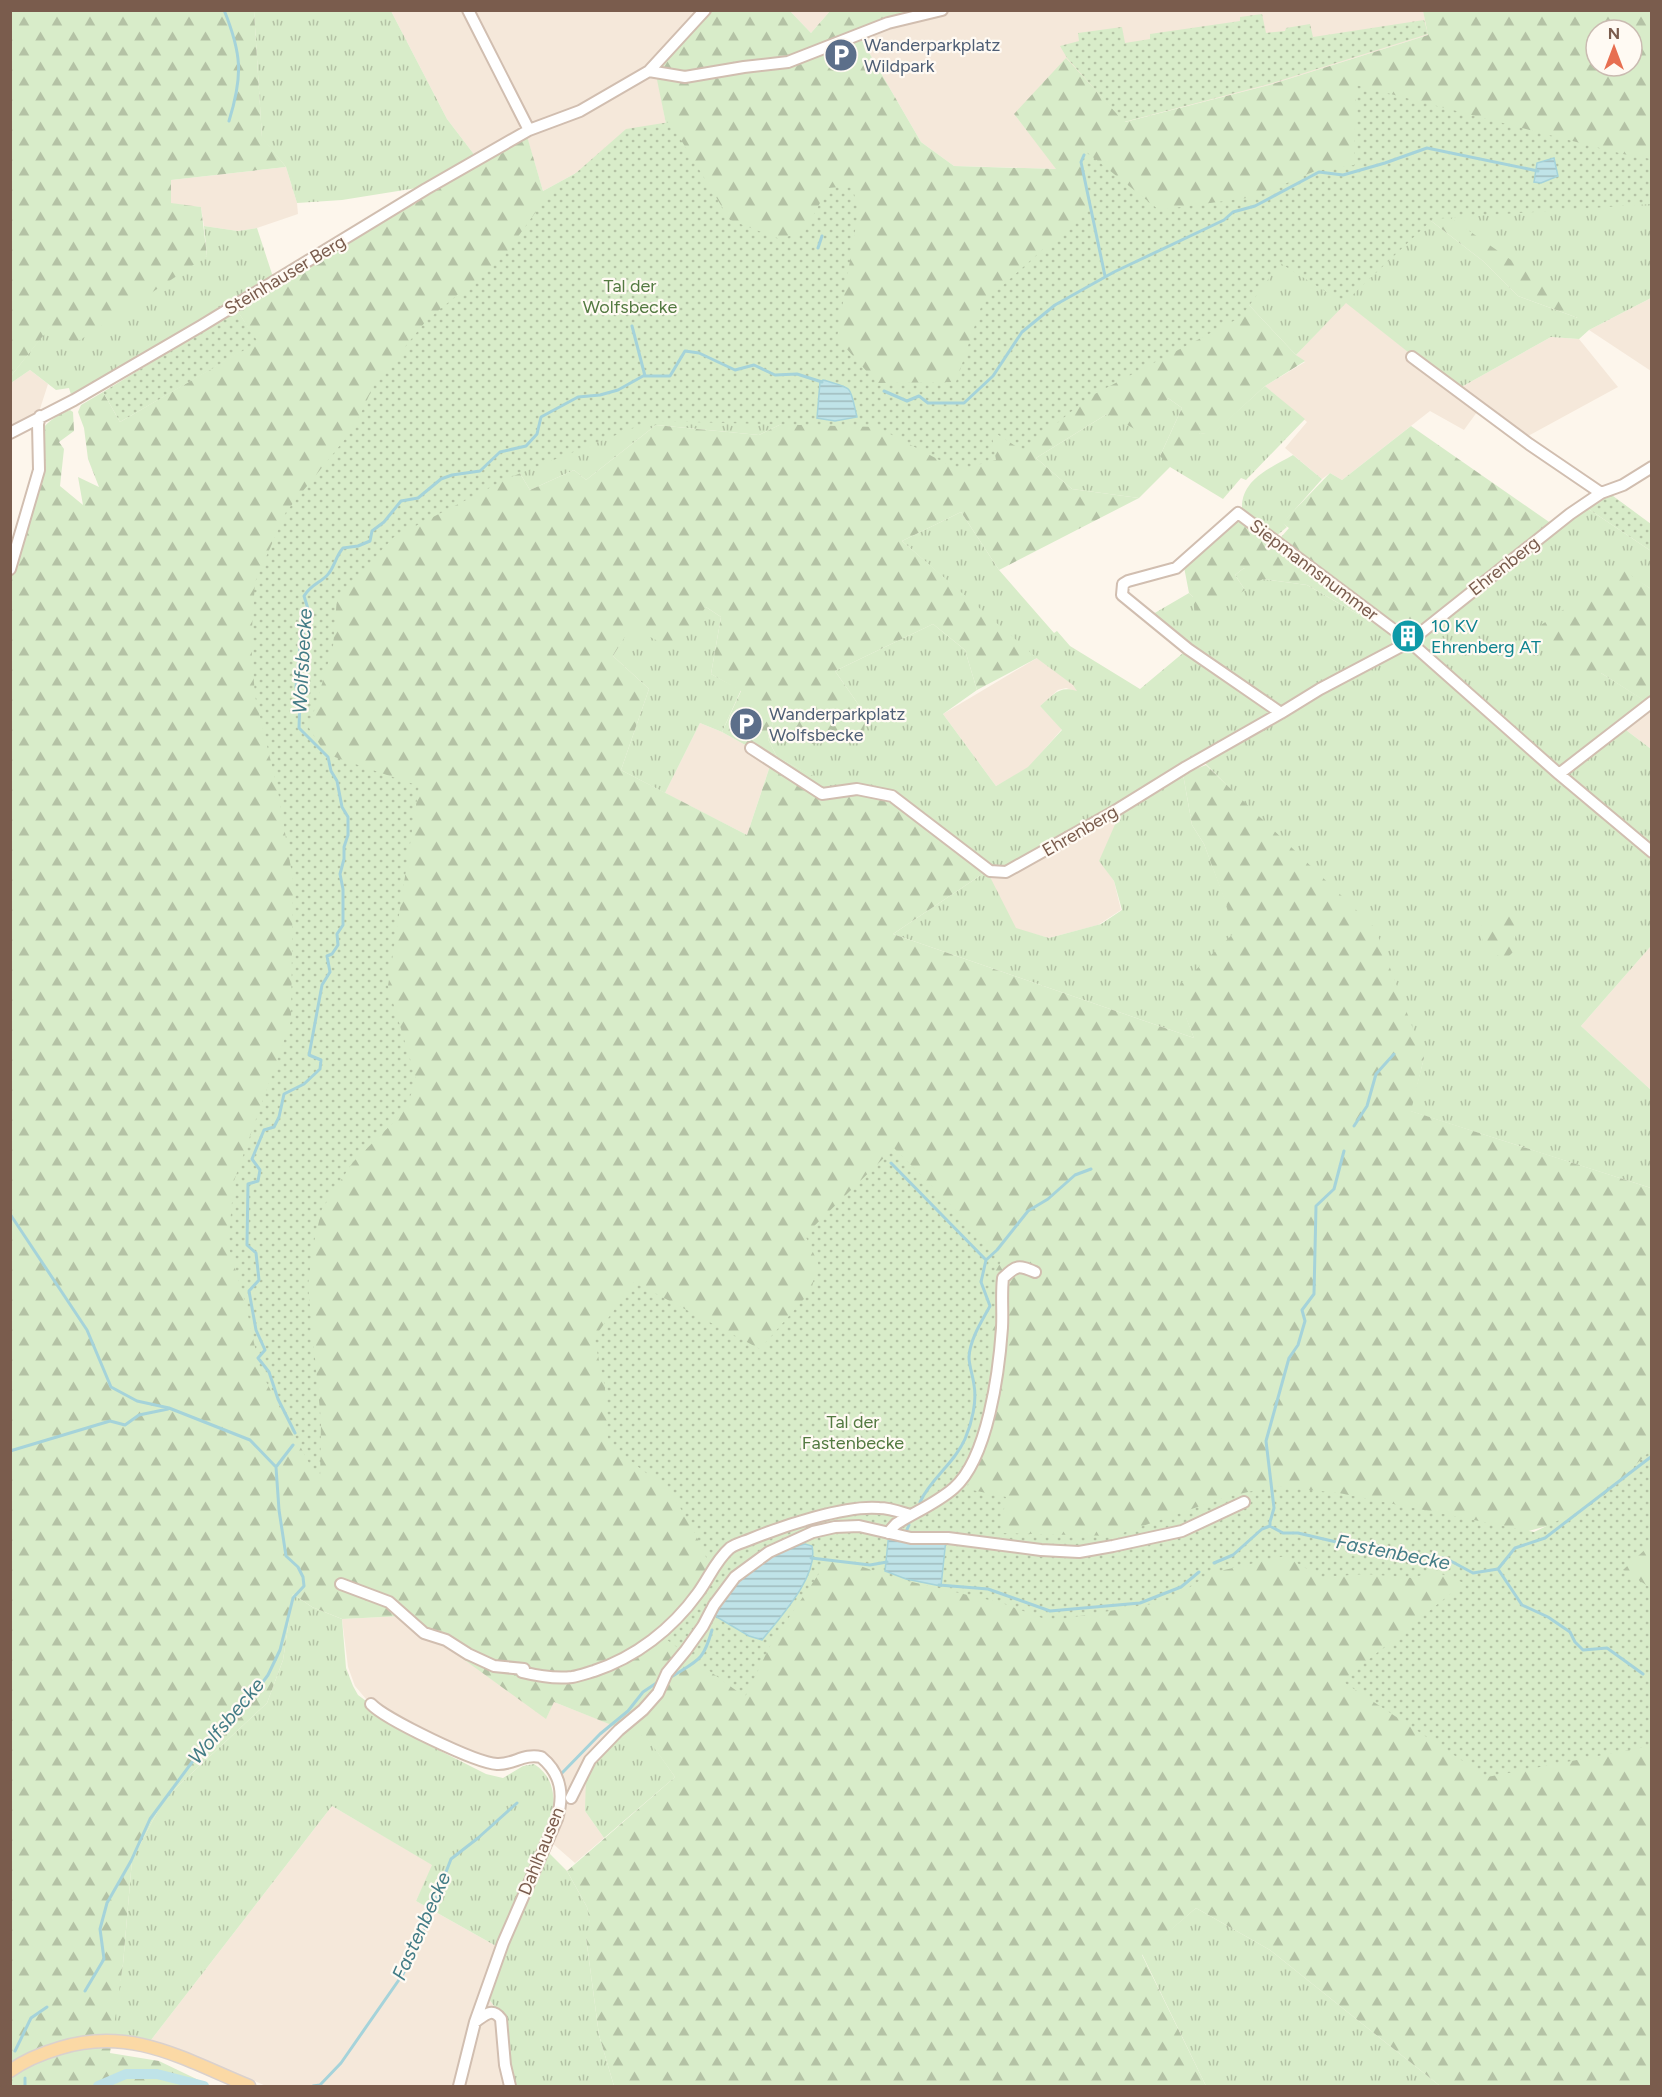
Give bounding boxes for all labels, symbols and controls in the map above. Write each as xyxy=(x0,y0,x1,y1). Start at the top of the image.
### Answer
north arrow xyxy=(1584,18,1644,78)
text: N xyxy=(1608,24,1620,43)
place label: Wanderparkplatz Wildpark xyxy=(864,34,1000,77)
parking icon: Wanderparkplatz Wildpark xyxy=(823,37,859,73)
street label: Steinhauser Berg xyxy=(220,230,350,320)
park label: Tal der Wolfsbecke xyxy=(583,275,677,318)
street label: Siepmannsnummer xyxy=(1245,514,1383,626)
street label: Ehrenberg xyxy=(1464,532,1544,600)
water label: Wolfsbecke xyxy=(287,608,317,714)
place label: 10 KV Ehrenberg AT xyxy=(1431,615,1541,658)
building icon: 10 KV Ehrenberg AT xyxy=(1390,618,1426,654)
place label: Wanderparkplatz Wolfsbecke xyxy=(769,703,905,746)
parking icon: Wanderparkplatz Wolfsbecke xyxy=(728,706,764,742)
street label: Ehrenberg xyxy=(1038,801,1122,861)
park label: Tal der Fastenbecke xyxy=(802,1411,904,1454)
water label: Fastenbecke xyxy=(1334,1529,1452,1575)
water label: Wolfsbecke xyxy=(183,1673,269,1769)
street label: Dahlhausen xyxy=(513,1804,569,1898)
water label: Fastenbecke xyxy=(387,1868,456,1984)

